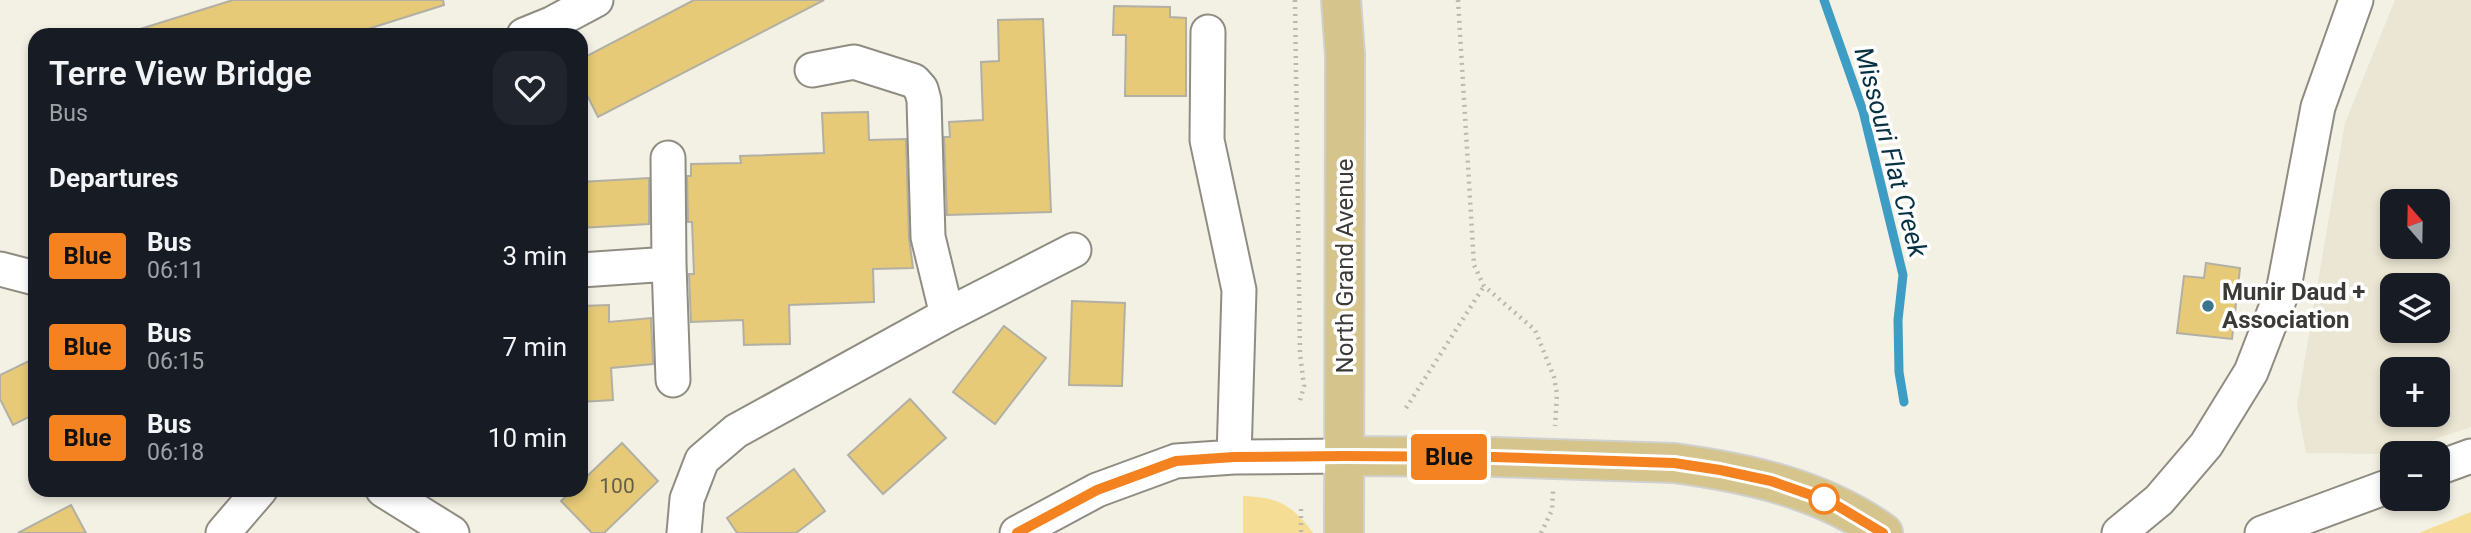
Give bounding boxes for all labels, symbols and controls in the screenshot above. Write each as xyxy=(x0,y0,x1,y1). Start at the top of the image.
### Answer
water label: Missouri Flat Creek xyxy=(1849,44,1934,261)
button: heart xyxy=(493,51,567,125)
text: Terre View Bridge xyxy=(49,54,312,93)
text: Bus xyxy=(49,100,88,127)
street label: North Grand Avenue xyxy=(1331,159,1359,373)
text: Departures xyxy=(49,163,179,193)
north arrow xyxy=(2380,189,2450,259)
map controls xyxy=(2380,189,2450,511)
text: Bus xyxy=(147,227,192,257)
text: 3 min xyxy=(502,241,567,271)
text: Blue xyxy=(63,242,112,270)
text: 06:11 xyxy=(147,257,204,284)
button: layers xyxy=(2380,273,2450,343)
place label: Munir Daud + Association xyxy=(2222,278,2365,334)
marker: Munir Daud + Association xyxy=(2200,298,2216,314)
text: Bus xyxy=(147,318,192,348)
text: 7 min xyxy=(502,332,567,362)
text: Blue xyxy=(63,333,112,361)
text: 06:15 xyxy=(147,348,204,375)
button: + xyxy=(2380,357,2450,427)
text: Bus xyxy=(147,409,192,439)
text: 10 min xyxy=(488,423,567,453)
text: Blue xyxy=(63,424,112,452)
line badge: Blue xyxy=(1400,434,1498,480)
text: 06:18 xyxy=(147,439,204,466)
button: − xyxy=(2380,441,2450,511)
text: Blue xyxy=(1425,443,1473,471)
house number: 100 xyxy=(599,474,635,498)
unlabelled marker xyxy=(1809,484,1839,514)

